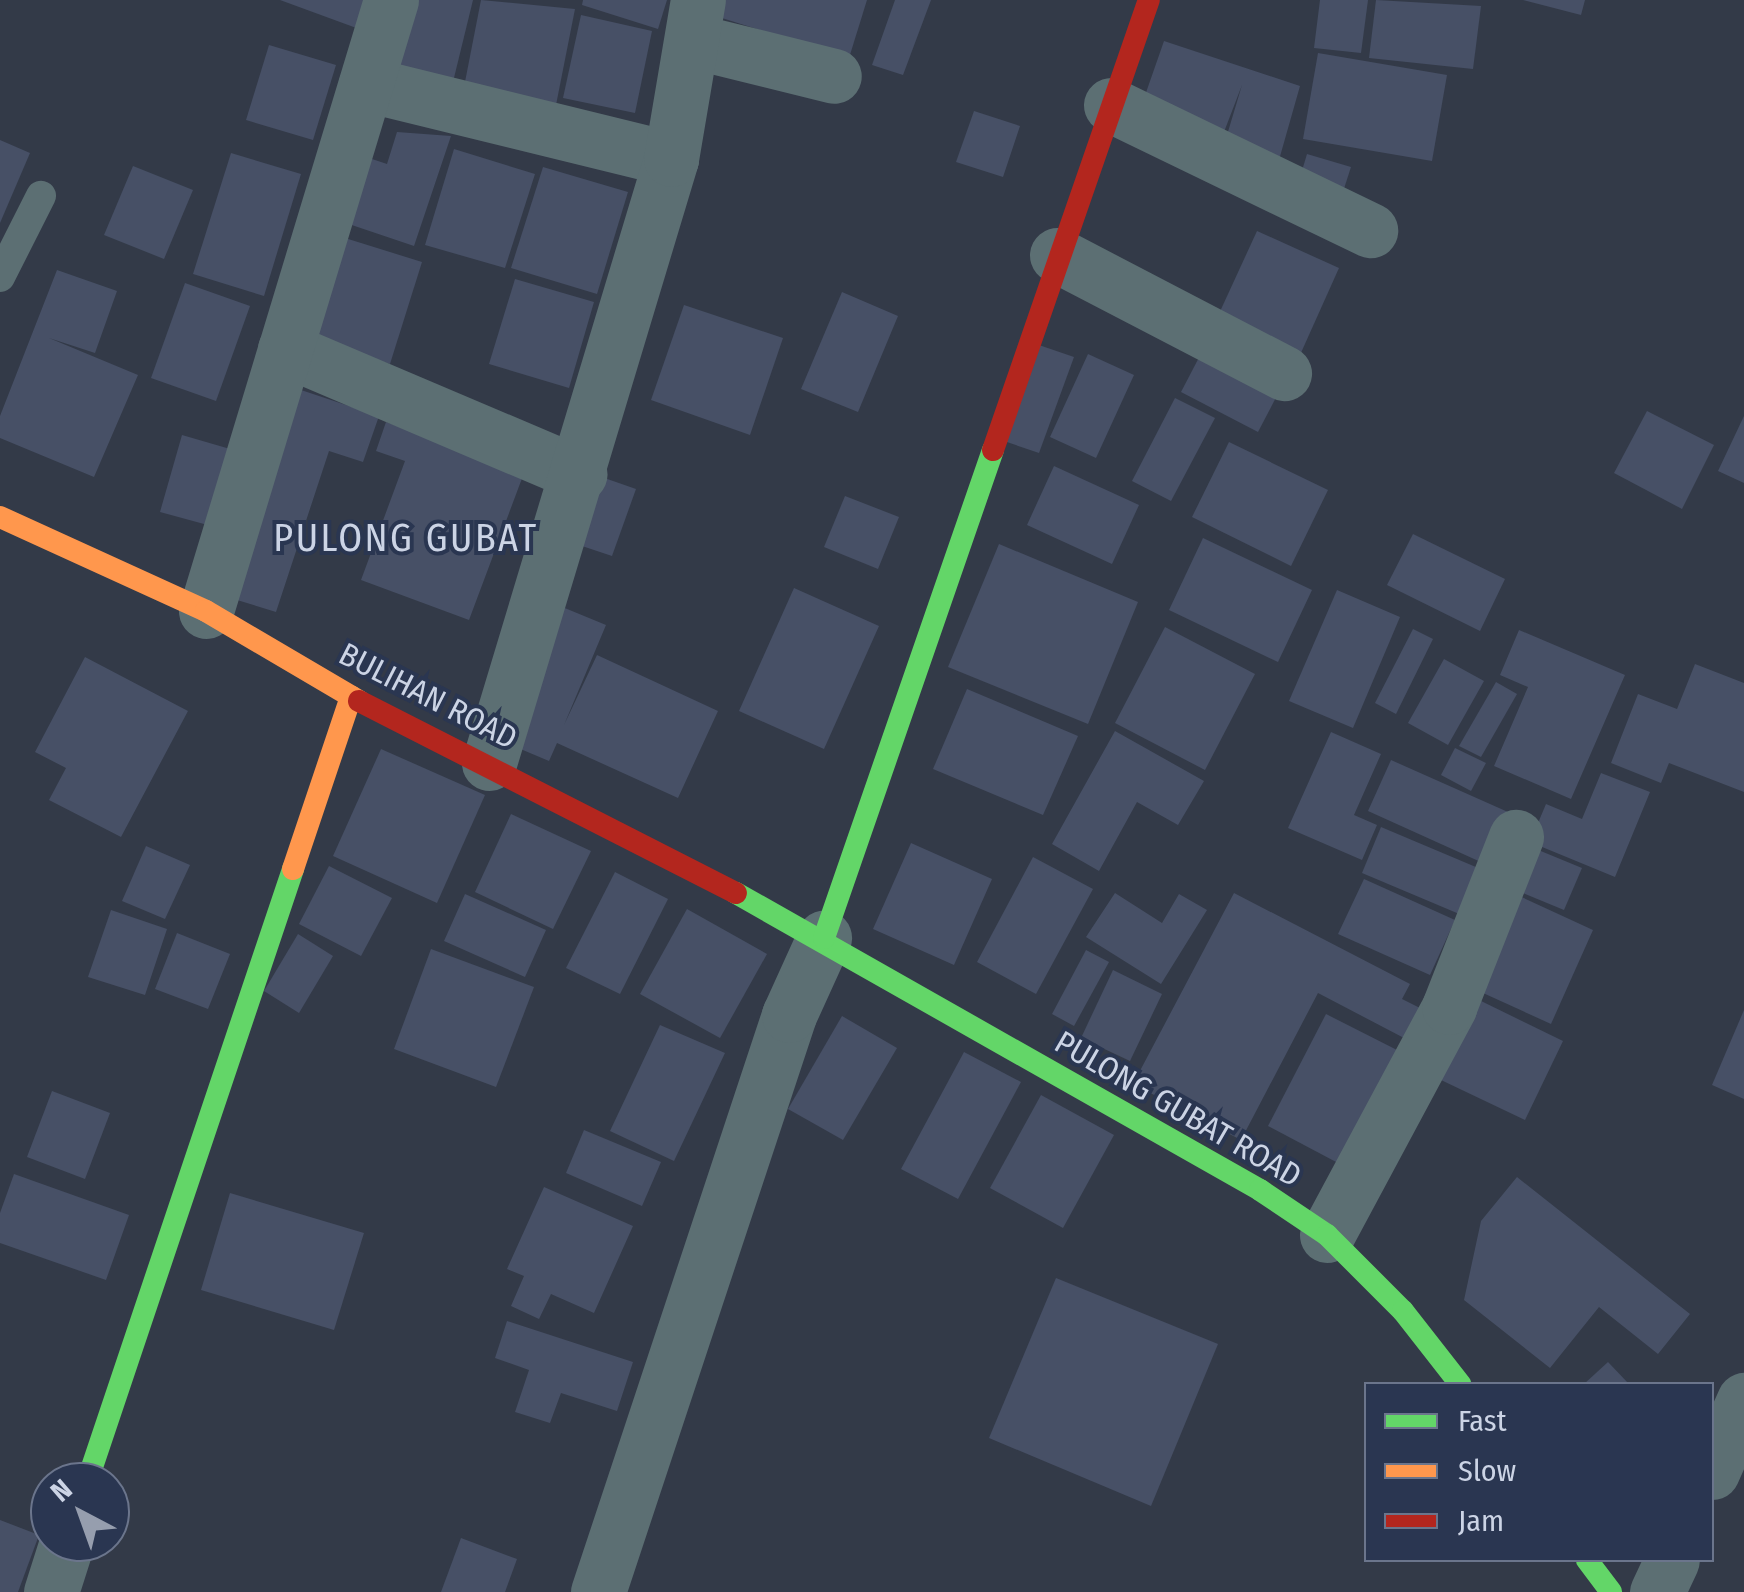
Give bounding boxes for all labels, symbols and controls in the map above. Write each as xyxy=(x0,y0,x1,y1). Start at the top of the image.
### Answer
district label: PULONG GUBAT xyxy=(273,516,539,562)
street label: BULIHAN ROAD xyxy=(333,635,523,757)
street label: PULONG GUBAT ROAD xyxy=(1048,1023,1308,1195)
legend xyxy=(1364,1382,1714,1562)
text: Fast xyxy=(1458,1403,1506,1439)
text: Slow xyxy=(1458,1453,1516,1489)
north arrow xyxy=(30,1462,130,1562)
text: N xyxy=(44,1473,78,1508)
text: Jam xyxy=(1458,1503,1504,1539)

